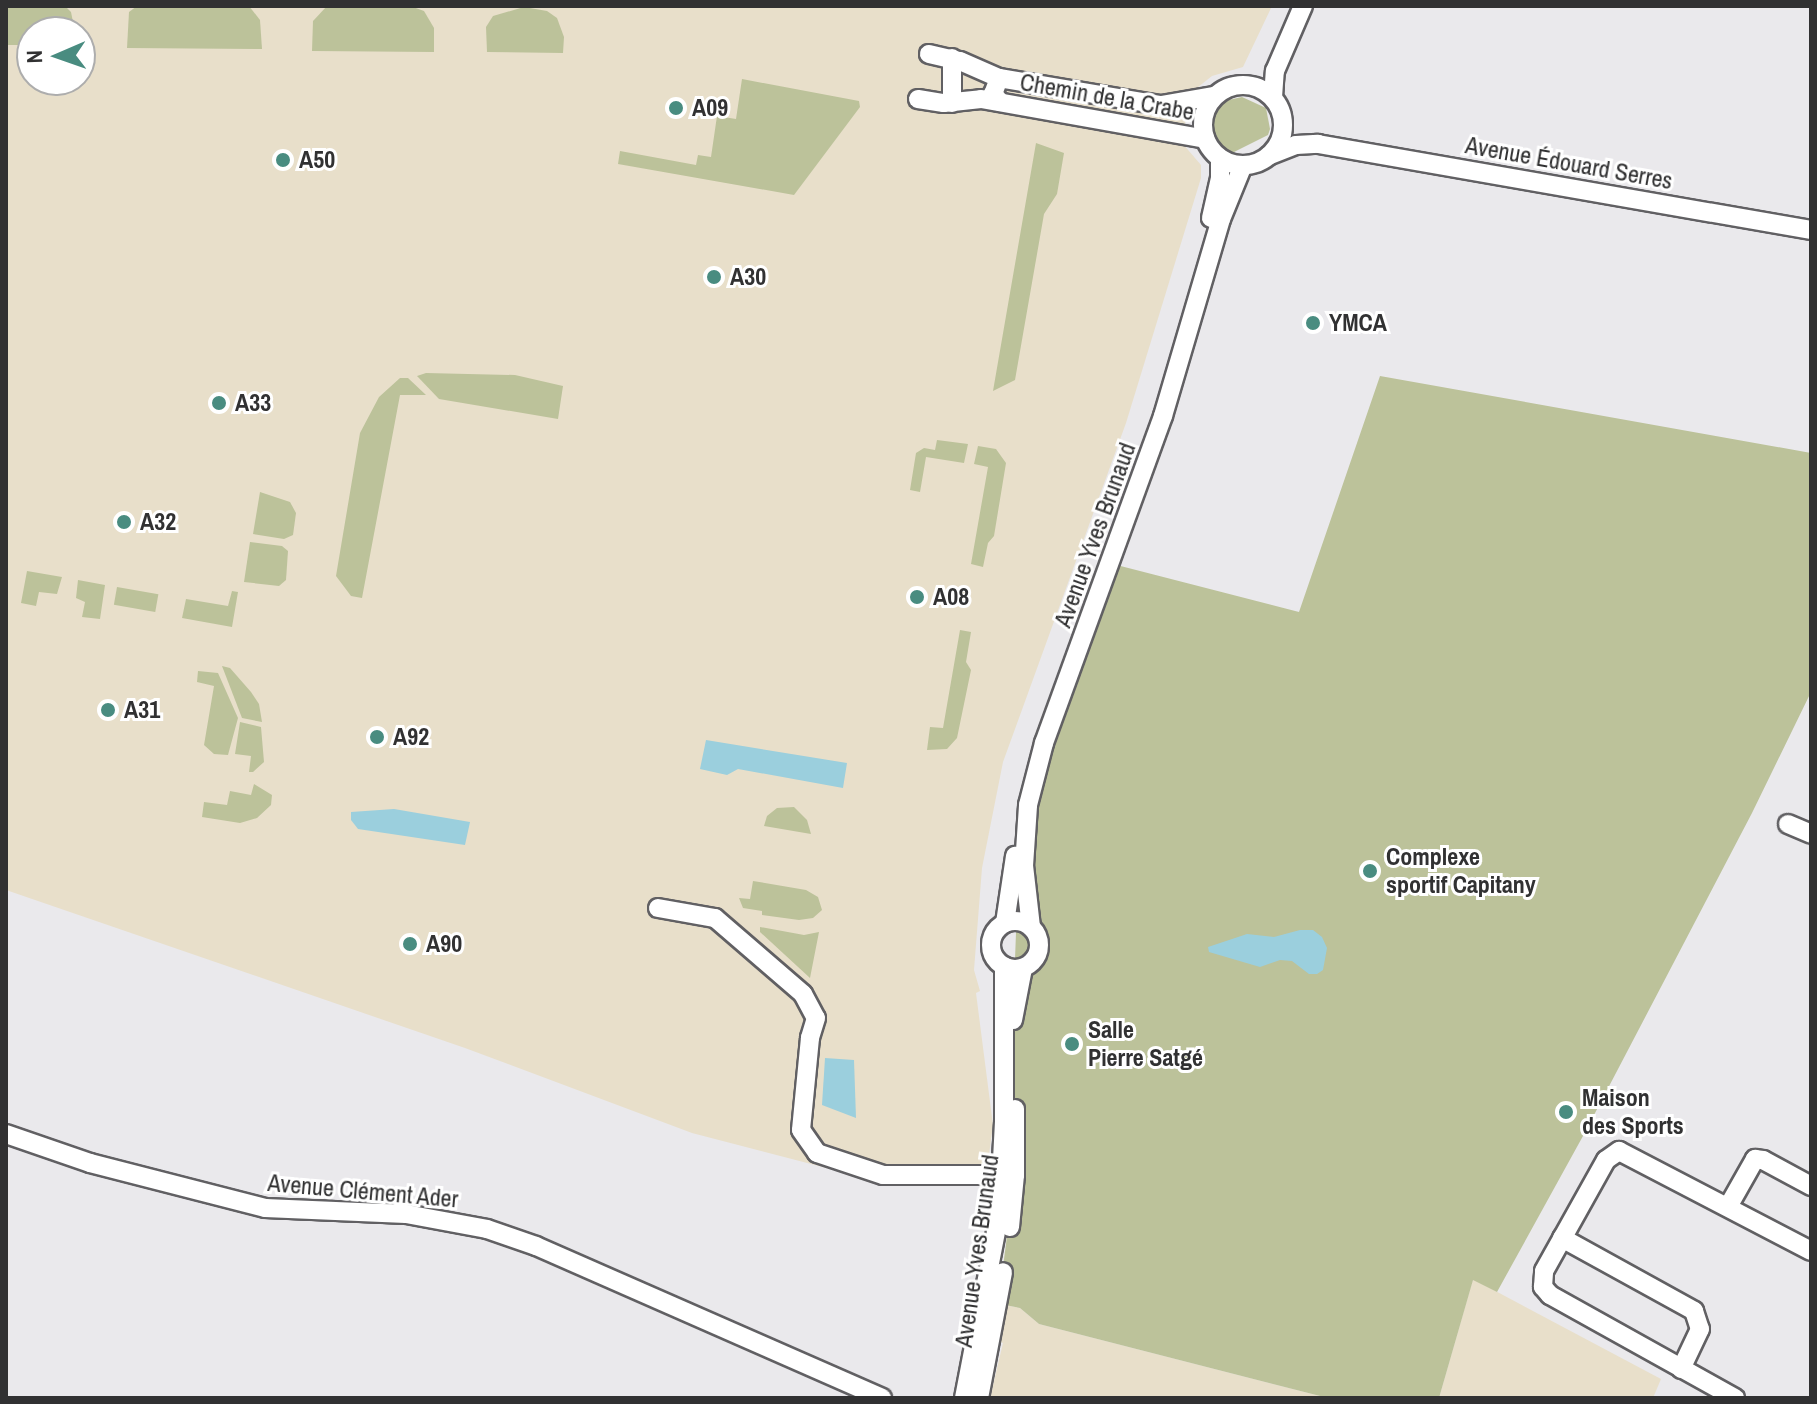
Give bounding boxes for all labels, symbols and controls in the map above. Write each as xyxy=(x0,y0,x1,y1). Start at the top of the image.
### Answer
north arrow xyxy=(16,16,96,96)
text: N xyxy=(19,50,49,64)
street label: Chemin de la Crabe xyxy=(1018,68,1196,126)
place label: A09 xyxy=(692,94,728,122)
marker: A09 xyxy=(667,99,685,117)
street label: Avenue Édouard Serres xyxy=(1463,131,1675,195)
place label: A50 xyxy=(299,146,335,174)
marker: A50 xyxy=(274,151,292,169)
place label: A30 xyxy=(730,263,766,291)
marker: A30 xyxy=(705,268,723,286)
place label: YMCA xyxy=(1329,309,1387,337)
marker: YMCA xyxy=(1304,314,1322,332)
place label: A33 xyxy=(235,389,271,417)
marker: A33 xyxy=(210,394,228,412)
street label: Avenue Yves Brunaud xyxy=(1048,439,1142,631)
place label: A32 xyxy=(140,508,176,536)
marker: A32 xyxy=(115,513,133,531)
place label: A08 xyxy=(933,583,969,611)
marker: A08 xyxy=(908,588,926,606)
place label: A31 xyxy=(124,696,160,724)
marker: A31 xyxy=(99,701,117,719)
place label: A92 xyxy=(393,723,429,751)
marker: A92 xyxy=(368,728,386,746)
place label: Complexe sportif Capitany xyxy=(1386,843,1536,899)
marker: Complexe sportif Capitany xyxy=(1361,862,1379,880)
place label: A90 xyxy=(426,930,462,958)
marker: A90 xyxy=(401,935,419,953)
place label: Salle Pierre Satgé xyxy=(1088,1016,1203,1072)
marker: Salle Pierre Satgé xyxy=(1063,1035,1081,1053)
place label: Maison des Sports xyxy=(1582,1084,1684,1140)
marker: Maison des Sports xyxy=(1557,1103,1575,1121)
street label: Avenue Yves Brunaud xyxy=(949,1153,1005,1349)
street label: Avenue Clément Ader xyxy=(266,1168,460,1214)

